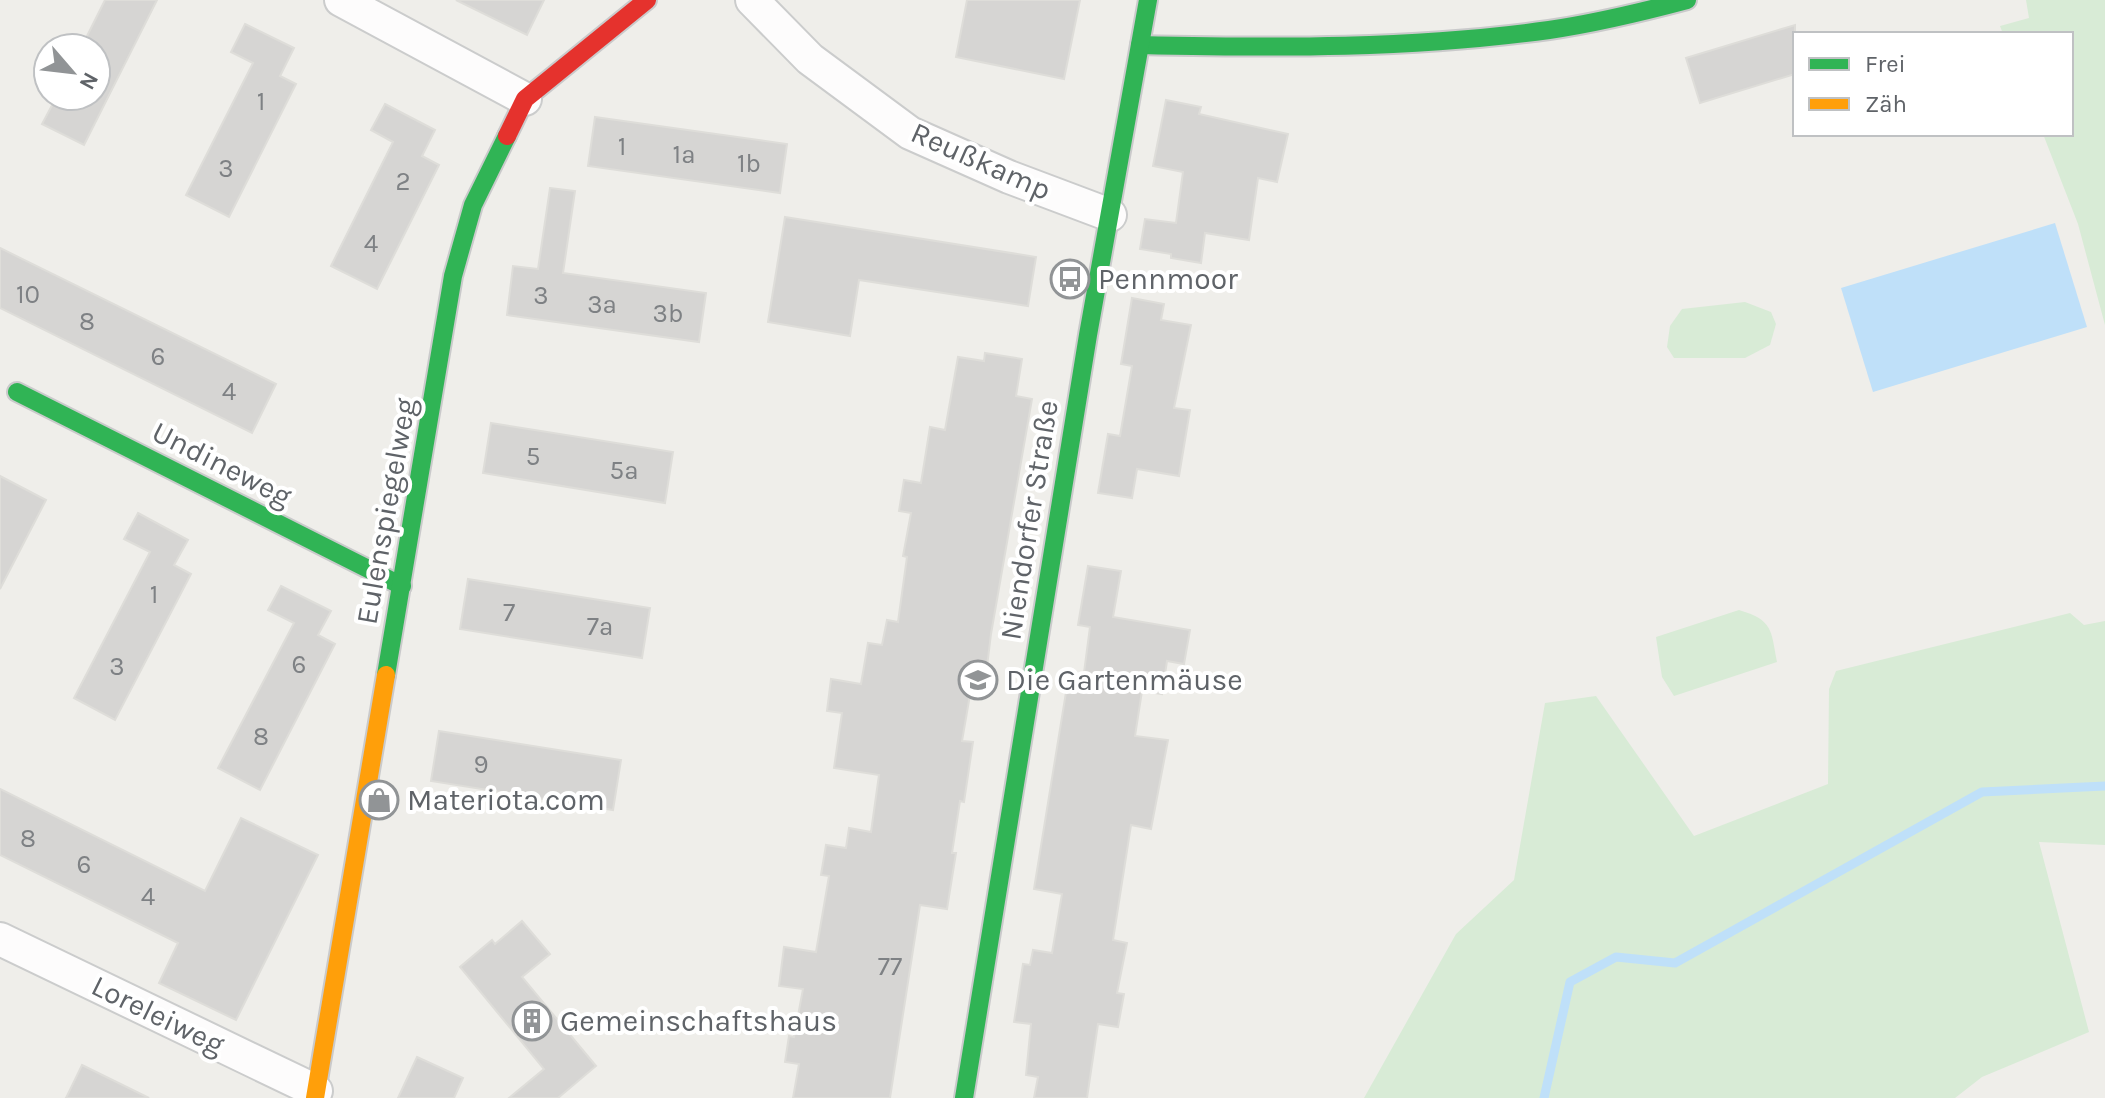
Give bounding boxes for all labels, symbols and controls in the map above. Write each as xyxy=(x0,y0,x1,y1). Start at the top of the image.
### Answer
north arrow xyxy=(32,32,112,112)
legend xyxy=(1793,32,2073,136)
text: Frei xyxy=(1865,50,1906,78)
text: N xyxy=(74,68,104,94)
house number: 1 xyxy=(257,86,265,117)
text: Zäh xyxy=(1865,90,1907,118)
street label: Reußkamp xyxy=(905,114,1057,208)
house number: 1 xyxy=(618,131,626,162)
house number: 1a xyxy=(673,139,695,170)
house number: 1b xyxy=(737,148,761,179)
house number: 3 xyxy=(218,153,234,184)
house number: 2 xyxy=(395,166,411,197)
house number: 4 xyxy=(364,228,378,259)
bus stop icon: Pennmoor xyxy=(1049,258,1091,300)
place label: Pennmoor xyxy=(1098,261,1238,297)
house number: 10 xyxy=(16,279,40,310)
house number: 3 xyxy=(533,280,549,311)
house number: 3a xyxy=(587,289,617,320)
house number: 3b xyxy=(653,298,683,329)
house number: 8 xyxy=(79,306,95,337)
house number: 6 xyxy=(151,341,165,372)
house number: 4 xyxy=(222,376,236,407)
street label: Eulenspiegelweg xyxy=(348,395,424,627)
street label: Niendorfer Straße xyxy=(992,398,1066,642)
street label: Undineweg xyxy=(146,413,298,515)
house number: 5 xyxy=(526,441,540,472)
house number: 5a xyxy=(610,455,639,486)
house number: 1 xyxy=(150,579,158,610)
house number: 7 xyxy=(503,597,515,628)
house number: 7a xyxy=(587,611,613,642)
house number: 6 xyxy=(292,649,306,680)
house number: 3 xyxy=(109,651,125,682)
school or university icon: Die Gartenmäuse xyxy=(957,659,999,701)
place label: Die Gartenmäuse xyxy=(1006,662,1243,698)
house number: 8 xyxy=(253,721,269,752)
house number: 9 xyxy=(473,749,489,780)
shop icon: Materiota.com xyxy=(358,779,400,821)
place label: Materiota.com xyxy=(407,782,605,818)
house number: 8 xyxy=(20,823,36,854)
house number: 6 xyxy=(77,849,91,880)
house number: 4 xyxy=(141,881,155,912)
house number: 77 xyxy=(878,951,902,982)
street label: Loreleiweg xyxy=(86,967,230,1063)
building icon: Gemeinschaftshaus xyxy=(511,1000,553,1042)
place label: Gemeinschaftshaus xyxy=(560,1003,837,1039)

